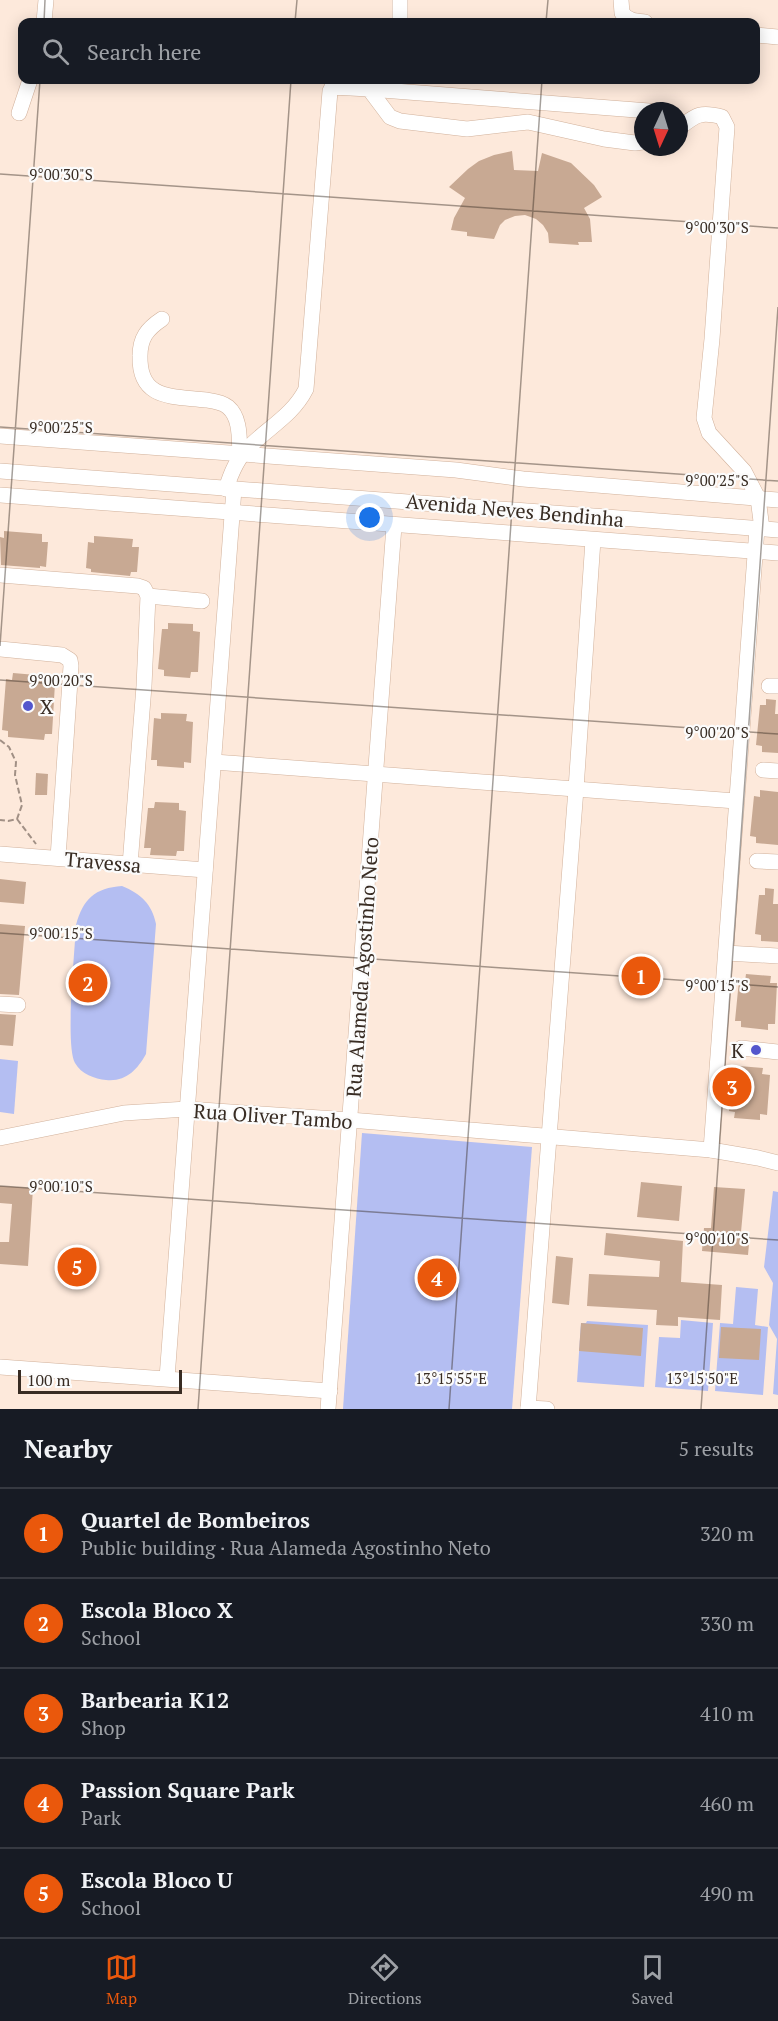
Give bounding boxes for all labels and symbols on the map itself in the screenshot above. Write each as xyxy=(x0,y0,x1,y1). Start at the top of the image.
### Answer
north arrow xyxy=(634,102,688,156)
text: 9°00'30"S xyxy=(29,164,93,184)
text: 9°00'30"S xyxy=(685,217,749,237)
text: 9°00'25"S xyxy=(29,417,93,437)
text: 9°00'25"S xyxy=(685,470,749,490)
street label: Avenida Neves Bendinha xyxy=(405,487,625,533)
your location xyxy=(355,503,384,532)
text: 9°00'20"S xyxy=(29,670,93,690)
place label: X xyxy=(40,693,54,720)
marker: X xyxy=(21,699,35,713)
text: 9°00'20"S xyxy=(685,722,749,742)
street label: Rua Alameda Agostinho Neto xyxy=(339,836,385,1098)
street label: Travessa xyxy=(64,845,142,879)
text: 9°00'15"S xyxy=(29,923,93,943)
pin: 1 xyxy=(622,954,660,998)
pin: 2 xyxy=(68,960,107,1006)
text: 9°00'15"S xyxy=(685,975,749,995)
place label: K xyxy=(731,1037,744,1064)
marker: K xyxy=(749,1043,763,1057)
pin: 3 xyxy=(712,1064,752,1110)
street label: Rua Oliver Tambo xyxy=(193,1097,353,1135)
text: 9°00'10"S xyxy=(29,1176,93,1196)
text: 9°00'10"S xyxy=(685,1228,749,1248)
pin: 5 xyxy=(58,1244,97,1290)
pin: 4 xyxy=(418,1256,456,1300)
scale bar xyxy=(18,1367,182,1394)
text: 13°15'55"E xyxy=(415,1368,487,1388)
text: 13°15'50"E xyxy=(666,1368,738,1388)

